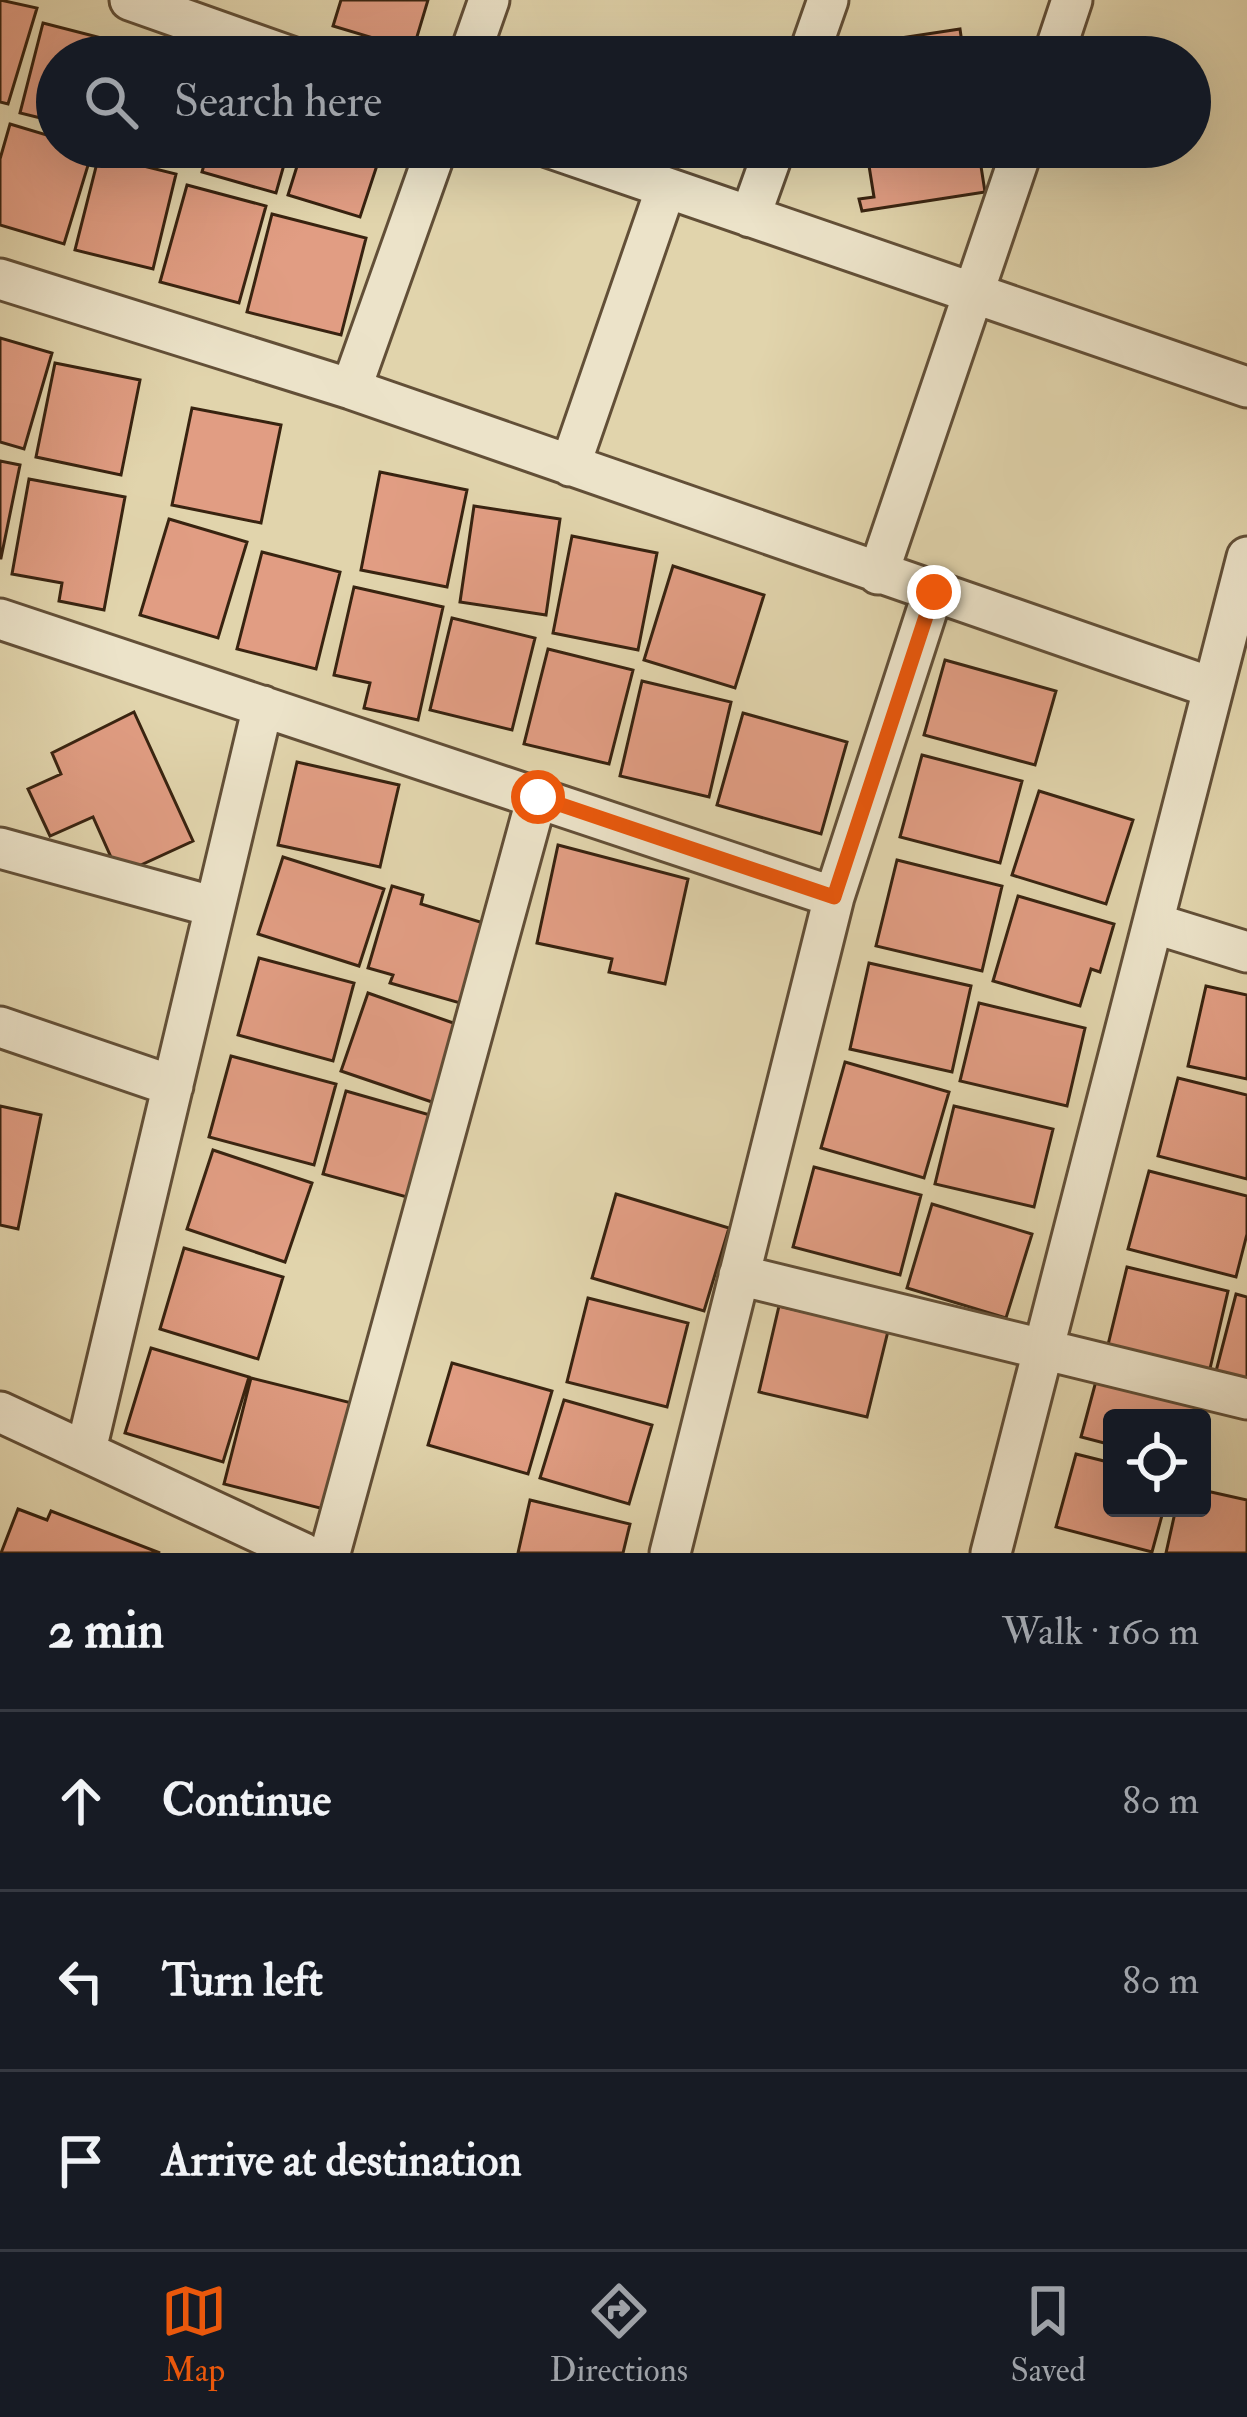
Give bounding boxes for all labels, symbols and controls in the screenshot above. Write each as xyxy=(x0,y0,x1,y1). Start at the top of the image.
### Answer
search box xyxy=(36,36,1211,168)
icon: search xyxy=(78,69,144,135)
text: Search here xyxy=(174,74,382,130)
route end xyxy=(907,565,961,619)
route start xyxy=(511,770,565,824)
map controls xyxy=(1103,1409,1211,1517)
button: locate xyxy=(1103,1409,1211,1517)
text: 2 min xyxy=(48,1599,164,1663)
text: Walk · 160 m xyxy=(1002,1607,1199,1656)
icon: ahead xyxy=(48,1768,114,1834)
text: Continue xyxy=(162,1773,331,1829)
text: 80 m xyxy=(1122,1776,1199,1825)
icon: left xyxy=(48,1948,114,2014)
text: Turn left xyxy=(162,1953,323,2009)
text: 80 m xyxy=(1122,1956,1199,2005)
icon: arrive xyxy=(48,2128,114,2194)
text: Arrive at destination xyxy=(162,2133,522,2189)
tab: Map xyxy=(161,2278,227,2391)
tab: Directions xyxy=(550,2278,688,2391)
tab: Saved xyxy=(1010,2278,1086,2391)

